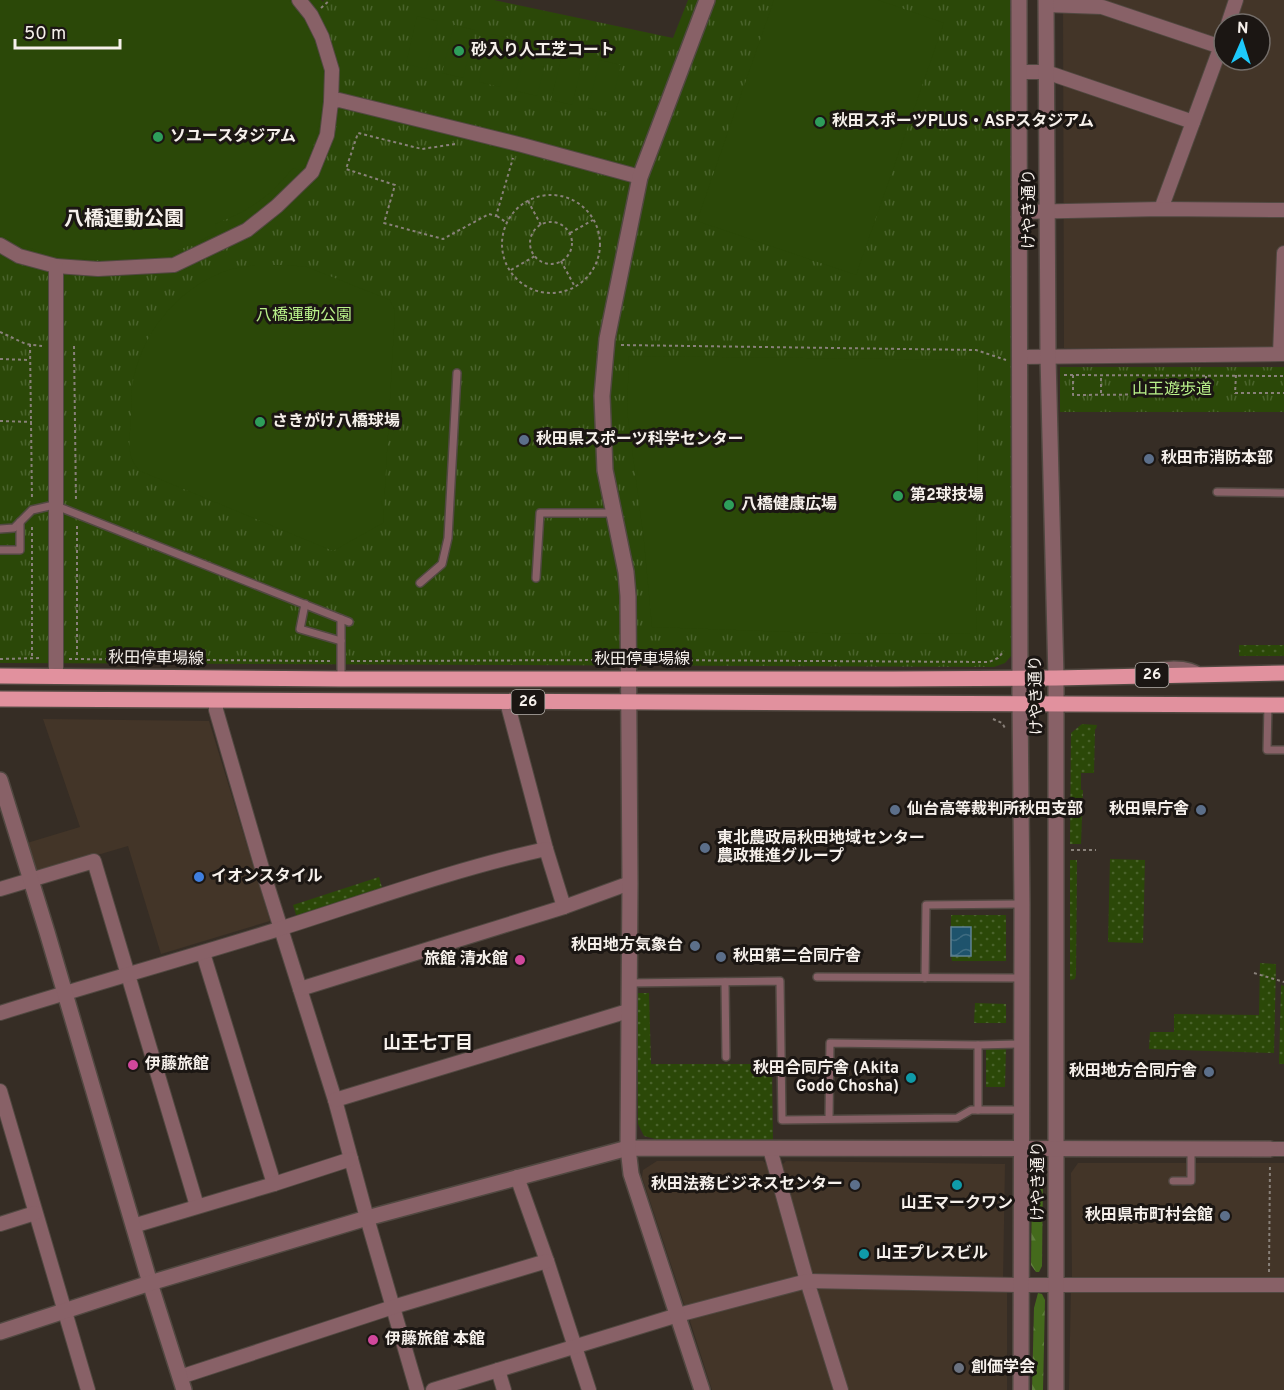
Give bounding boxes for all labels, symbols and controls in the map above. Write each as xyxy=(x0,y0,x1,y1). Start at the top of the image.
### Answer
scale bar xyxy=(15,12,120,50)
north arrow xyxy=(1212,12,1272,72)
text: N xyxy=(1236,19,1249,39)
text: 50 m xyxy=(24,23,66,46)
place label: 砂入り人工芝コート xyxy=(471,41,615,61)
marker: 砂入り人工芝コート xyxy=(452,44,466,58)
place label: 秋田スポーツPLUS・ASPスタジアム xyxy=(832,112,1094,132)
marker: 秋田スポーツPLUS・ASPスタジアム xyxy=(813,115,827,129)
place label: ソユースタジアム xyxy=(170,127,296,147)
marker: ソユースタジアム xyxy=(151,130,165,144)
street label: けやき通り xyxy=(1020,169,1040,249)
district label: 八橋運動公園 xyxy=(64,207,184,233)
park label: 八橋運動公園 xyxy=(256,306,352,326)
park label: 山王遊歩道 xyxy=(1132,380,1212,400)
place label: さきがけ八橋球場 xyxy=(272,412,400,432)
marker: さきがけ八橋球場 xyxy=(253,415,267,429)
place label: 秋田県スポーツ科学センター xyxy=(536,430,744,450)
marker: 秋田県スポーツ科学センター xyxy=(517,433,531,447)
place label: 秋田市消防本部 xyxy=(1161,449,1273,469)
marker: 秋田市消防本部 xyxy=(1142,452,1156,466)
place label: 第2球技場 xyxy=(910,486,984,506)
marker: 第2球技場 xyxy=(891,489,905,503)
place label: 八橋健康広場 xyxy=(741,495,837,515)
marker: 八橋健康広場 xyxy=(722,498,736,512)
street label: 秋田停車場線 xyxy=(108,648,204,670)
street label: 秋田停車場線 xyxy=(594,650,690,670)
street label: けやき通り xyxy=(1026,655,1048,735)
road number: 26 xyxy=(1136,663,1168,687)
road number: 26 xyxy=(512,690,544,714)
place label: 仙台高等裁判所秋田支部 xyxy=(906,799,1083,820)
place label: 秋田県庁舎 xyxy=(1109,800,1189,820)
marker: 仙台高等裁判所秋田支部 xyxy=(888,803,902,817)
marker: 秋田県庁舎 xyxy=(1194,803,1208,817)
place label: 東北農政局秋田地域センター 農政推進グループ xyxy=(717,829,925,867)
marker: 東北農政局秋田地域センター 農政推進グループ xyxy=(698,841,712,855)
place label: イオンスタイル xyxy=(211,867,323,887)
marker: イオンスタイル xyxy=(192,870,206,884)
place label: 秋田地方気象台 xyxy=(571,936,683,956)
marker: 秋田地方気象台 xyxy=(688,939,702,953)
place label: 秋田第二合同庁舎 xyxy=(733,947,861,967)
place label: 旅館 清水館 xyxy=(424,950,508,970)
marker: 秋田第二合同庁舎 xyxy=(714,950,728,964)
marker: 旅館 清水館 xyxy=(513,953,527,967)
district label: 山王七丁目 xyxy=(383,1033,473,1056)
place label: 伊藤旅館 xyxy=(144,1055,209,1075)
marker: 伊藤旅館 xyxy=(126,1058,140,1072)
place label: 秋田合同庁舎 (Akita Godo Chosha) xyxy=(753,1059,899,1097)
place label: 秋田地方合同庁舎 xyxy=(1069,1062,1197,1082)
marker: 秋田地方合同庁舎 xyxy=(1202,1065,1216,1079)
marker: 秋田合同庁舎 (Akita Godo Chosha) xyxy=(904,1071,918,1085)
street label: けやき通り xyxy=(1029,1141,1049,1221)
place label: 秋田法務ビジネスセンター xyxy=(651,1175,843,1195)
marker: 秋田法務ビジネスセンター xyxy=(848,1178,862,1192)
marker: 山王マークワン xyxy=(950,1178,964,1192)
place label: 山王マークワン xyxy=(901,1194,1013,1214)
place label: 秋田県市町村会館 xyxy=(1085,1205,1213,1226)
marker: 秋田県市町村会館 xyxy=(1218,1209,1232,1223)
place label: 山王プレスビル xyxy=(876,1244,988,1264)
marker: 山王プレスビル xyxy=(857,1247,871,1261)
place label: 伊藤旅館 本館 xyxy=(384,1330,485,1350)
marker: 伊藤旅館 本館 xyxy=(366,1333,380,1347)
place label: 創価学会 xyxy=(971,1358,1035,1378)
marker: 創価学会 xyxy=(952,1361,966,1375)

